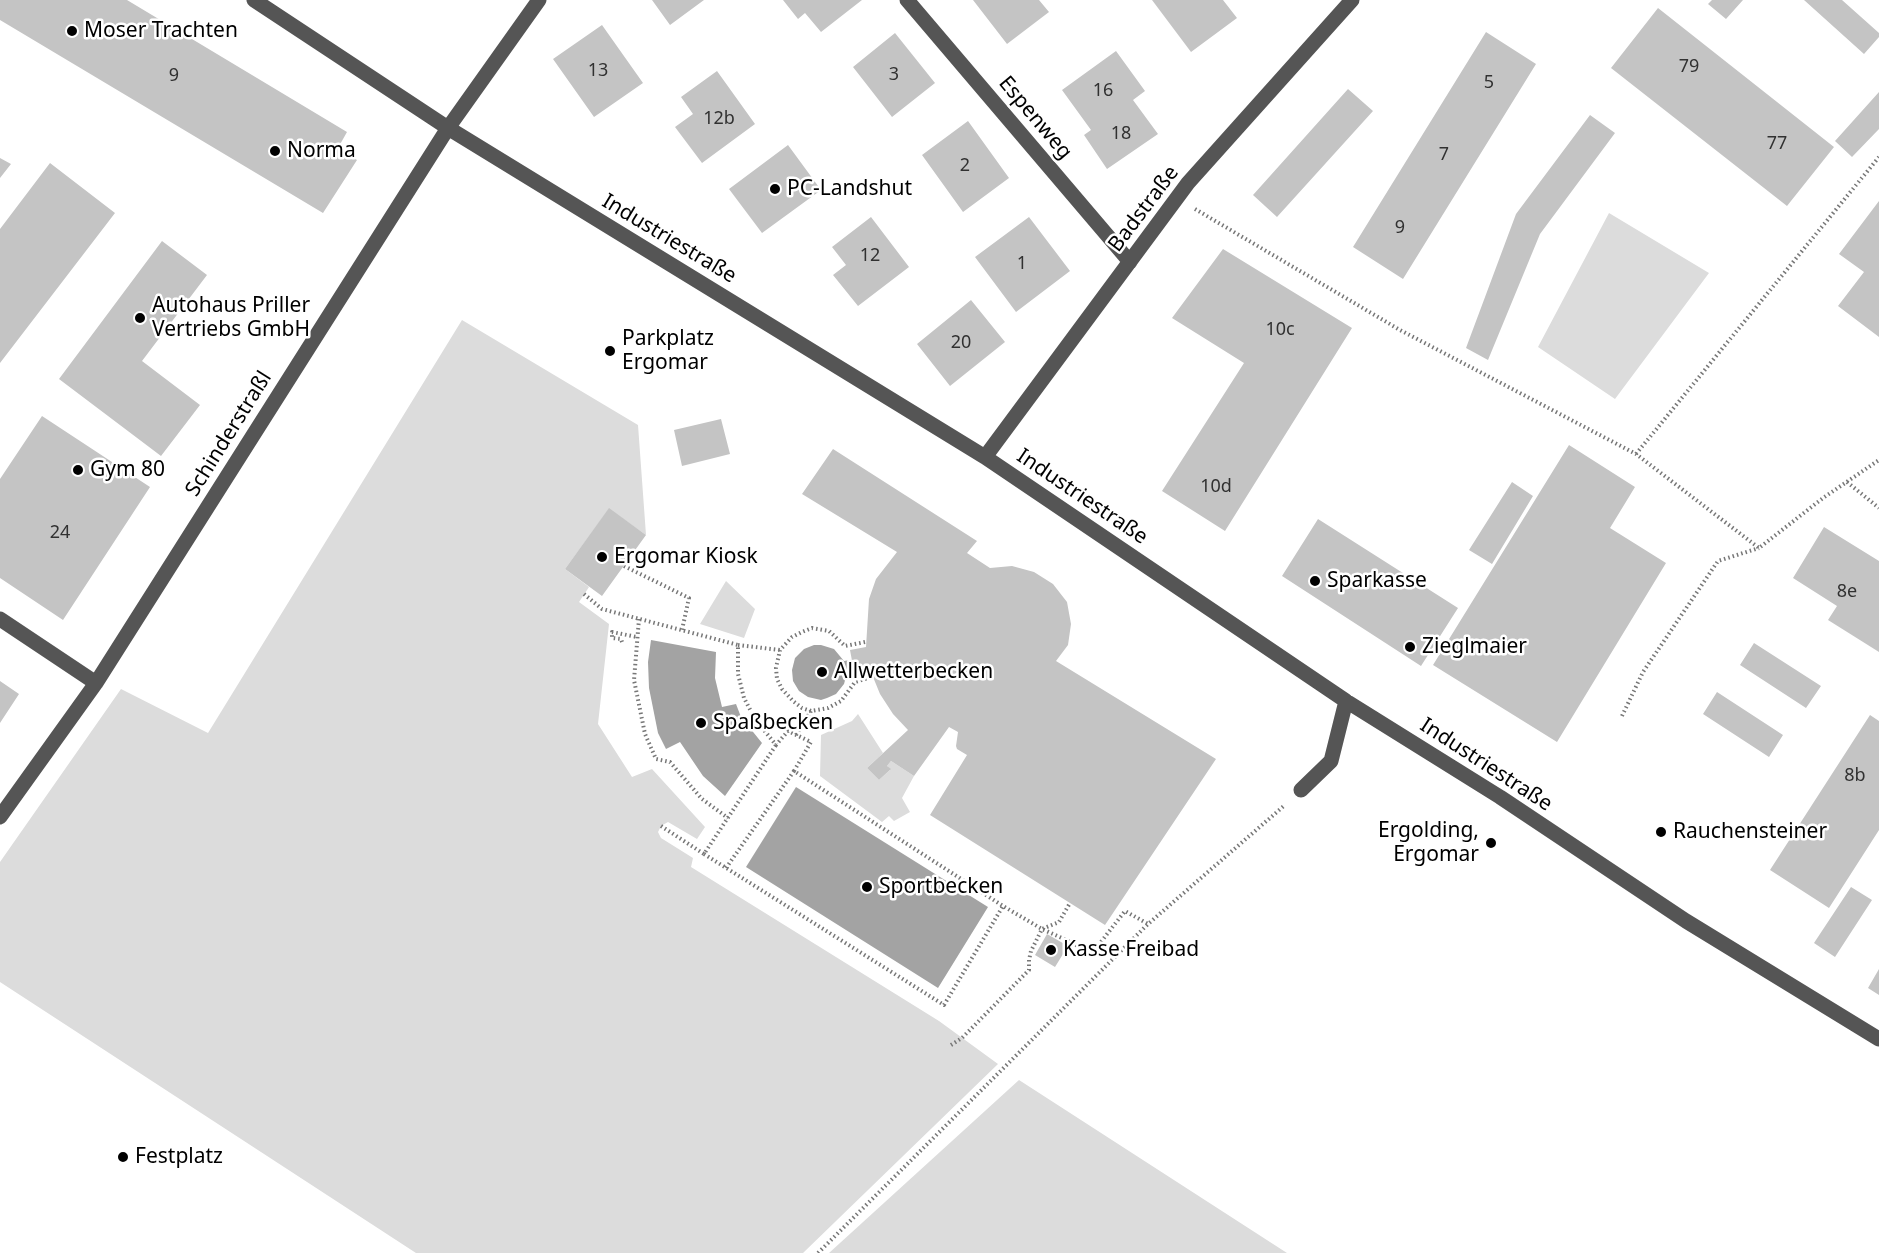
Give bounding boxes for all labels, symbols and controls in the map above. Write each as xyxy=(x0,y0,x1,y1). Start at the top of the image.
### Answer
place label: Moser Trachten xyxy=(84,18,238,44)
marker: Moser Trachten xyxy=(65,24,79,38)
house number: 79 xyxy=(1679,56,1699,78)
house number: 13 xyxy=(588,60,608,82)
house number: 3 xyxy=(889,64,899,86)
house number: 9 xyxy=(169,65,179,87)
street label: Espenweg xyxy=(993,71,1077,165)
house number: 5 xyxy=(1484,72,1494,94)
house number: 16 xyxy=(1093,80,1113,102)
house number: 12b xyxy=(703,108,735,130)
house number: 18 xyxy=(1111,123,1131,145)
house number: 77 xyxy=(1767,133,1787,155)
place label: Norma xyxy=(287,138,356,164)
marker: Norma xyxy=(268,144,282,158)
house number: 7 xyxy=(1439,144,1449,166)
house number: 2 xyxy=(960,155,970,177)
street label: Badstraße xyxy=(1104,161,1184,257)
place label: PC-Landshut xyxy=(787,176,912,202)
marker: PC-Landshut xyxy=(768,182,782,196)
street label: Industriestraße xyxy=(597,189,741,289)
house number: 9 xyxy=(1395,217,1405,239)
house number: 12 xyxy=(860,245,880,267)
house number: 1 xyxy=(1017,253,1027,275)
place label: Autohaus Priller Vertriebs GmbH xyxy=(152,293,310,343)
marker: Autohaus Priller Vertriebs GmbH xyxy=(133,311,147,325)
house number: 10c xyxy=(1265,319,1295,341)
place label: Parkplatz Ergomar xyxy=(622,326,714,376)
house number: 20 xyxy=(951,332,971,354)
marker: Parkplatz Ergomar xyxy=(603,344,617,358)
street label: Schinderstraßl xyxy=(180,367,278,501)
street label: Industriestraße xyxy=(1012,444,1152,550)
place label: Gym 80 xyxy=(90,457,165,483)
marker: Gym 80 xyxy=(71,463,85,477)
house number: 10d xyxy=(1200,476,1232,498)
house number: 24 xyxy=(50,522,70,544)
place label: Ergomar Kiosk xyxy=(614,544,758,570)
marker: Ergomar Kiosk xyxy=(595,550,609,564)
place label: Sparkasse xyxy=(1327,568,1427,594)
marker: Sparkasse xyxy=(1308,574,1322,588)
house number: 8e xyxy=(1837,581,1857,603)
place label: Zieglmaier xyxy=(1422,634,1527,660)
marker: Zieglmaier xyxy=(1403,640,1417,654)
place label: Allwetterbecken xyxy=(834,659,993,685)
marker: Allwetterbecken xyxy=(815,665,829,679)
place label: Spaßbecken xyxy=(713,710,833,736)
street label: Industriestraße xyxy=(1415,713,1557,817)
marker: Spaßbecken xyxy=(694,716,708,730)
house number: 8b xyxy=(1844,765,1866,787)
place label: Ergolding, Ergomar xyxy=(1378,818,1479,868)
place label: Rauchensteiner xyxy=(1673,819,1827,845)
marker: Rauchensteiner xyxy=(1654,825,1668,839)
marker: Ergolding, Ergomar xyxy=(1484,836,1498,850)
place label: Sportbecken xyxy=(879,874,1003,900)
marker: Sportbecken xyxy=(860,880,874,894)
place label: Kasse Freibad xyxy=(1063,937,1199,963)
marker: Kasse Freibad xyxy=(1044,943,1058,957)
place label: Festplatz xyxy=(135,1144,223,1170)
marker: Festplatz xyxy=(116,1150,130,1164)

